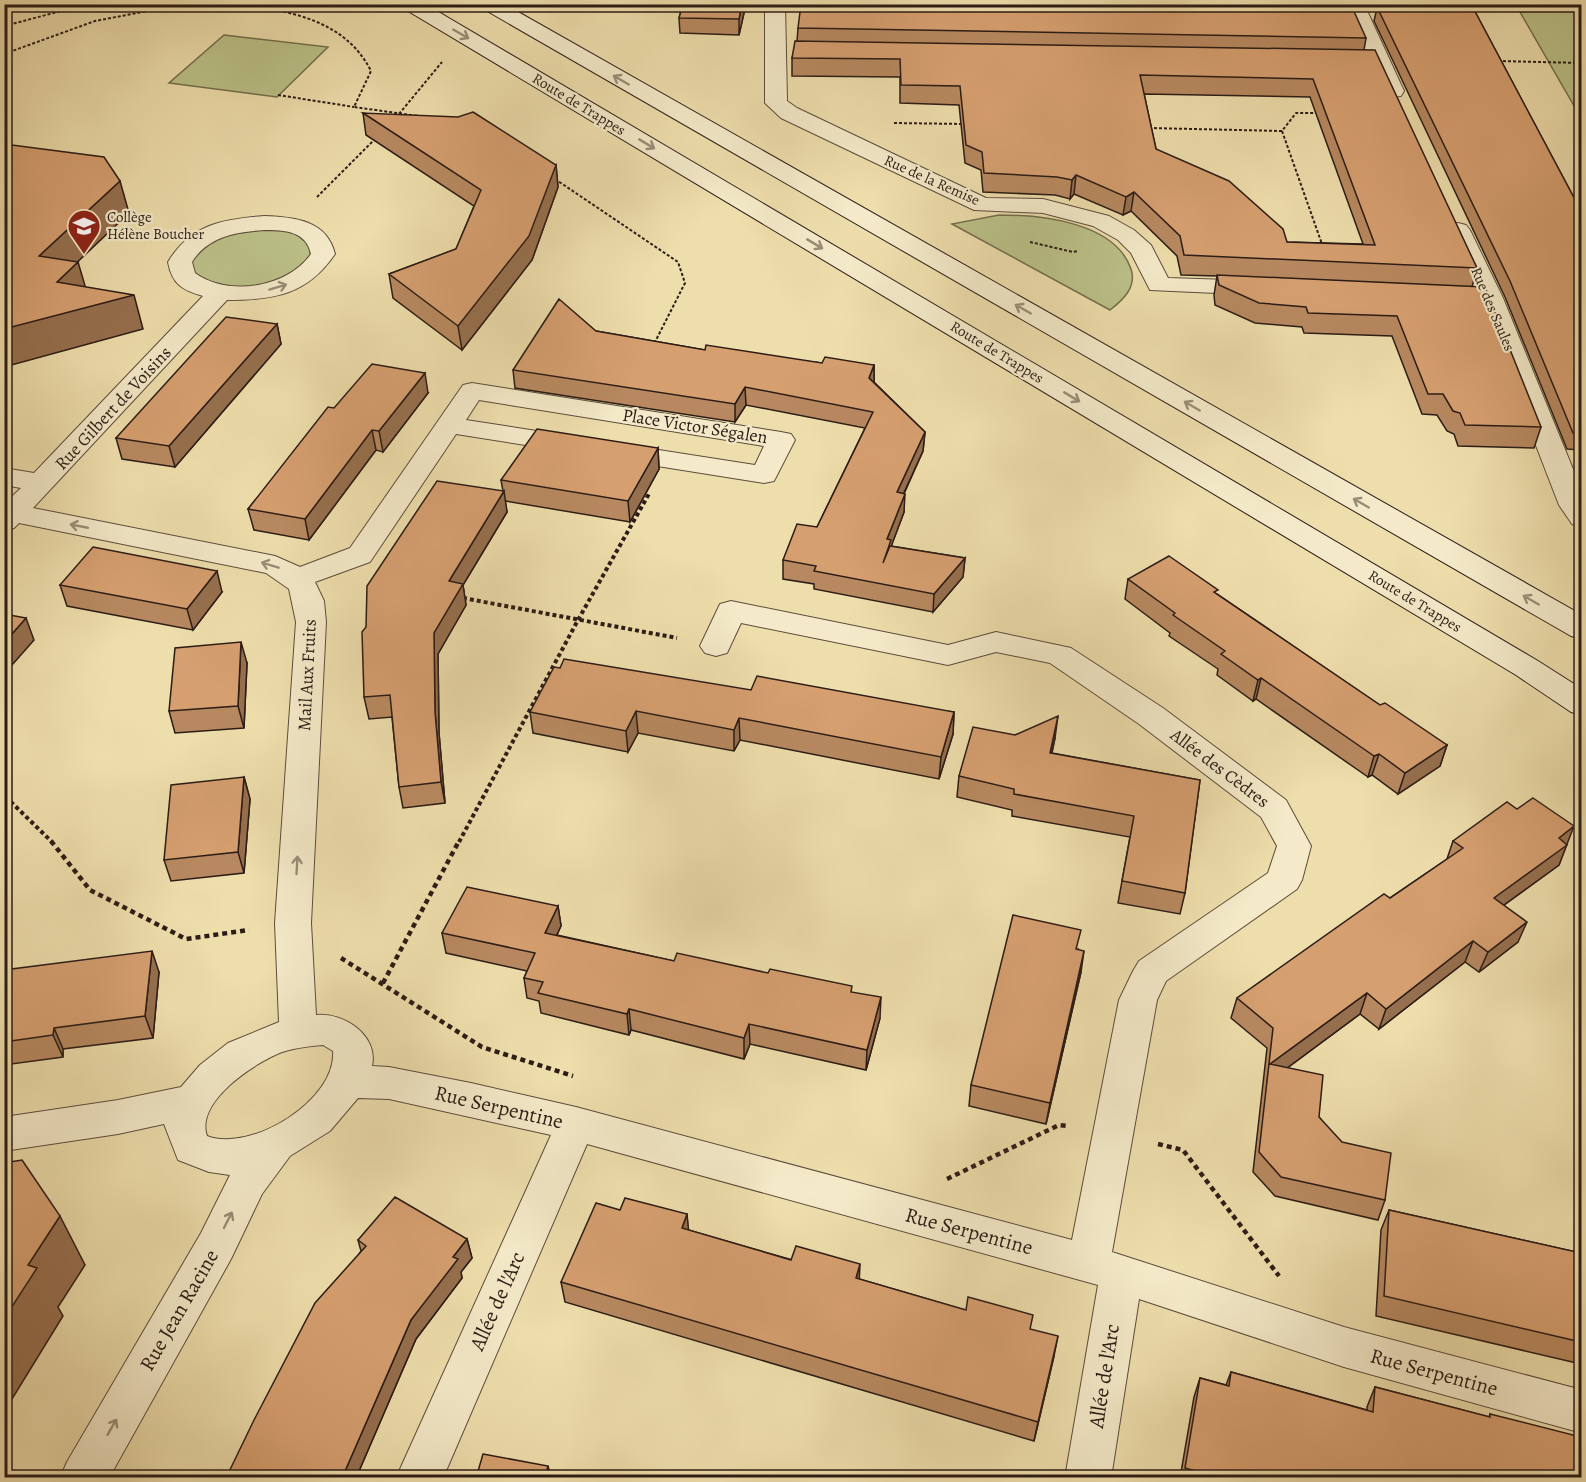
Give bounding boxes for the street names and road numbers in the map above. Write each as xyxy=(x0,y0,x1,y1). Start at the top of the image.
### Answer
street label: Route de Trappes xyxy=(529,68,629,140)
street label: Rue de la Remise xyxy=(881,150,983,210)
street label: Rue des Saules xyxy=(1466,264,1520,354)
street label: Route de Trappes xyxy=(947,316,1047,388)
street label: Rue Gilbert de Voisins xyxy=(49,341,177,475)
street label: Place Victor Ségalen xyxy=(621,403,769,449)
street label: Route de Trappes xyxy=(1365,565,1465,637)
street label: Mail Aux Fruits xyxy=(292,618,322,732)
street label: Allée des Cèdres xyxy=(1165,722,1274,813)
street label: Rue Serpentine xyxy=(432,1079,566,1135)
street label: Rue Serpentine xyxy=(902,1201,1036,1261)
street label: Rue Jean Racine xyxy=(133,1244,225,1376)
street label: Allée de l'Arc xyxy=(462,1247,531,1356)
street label: Allée de l'Arc xyxy=(1082,1322,1126,1431)
street label: Rue Serpentine xyxy=(1367,1342,1501,1402)

